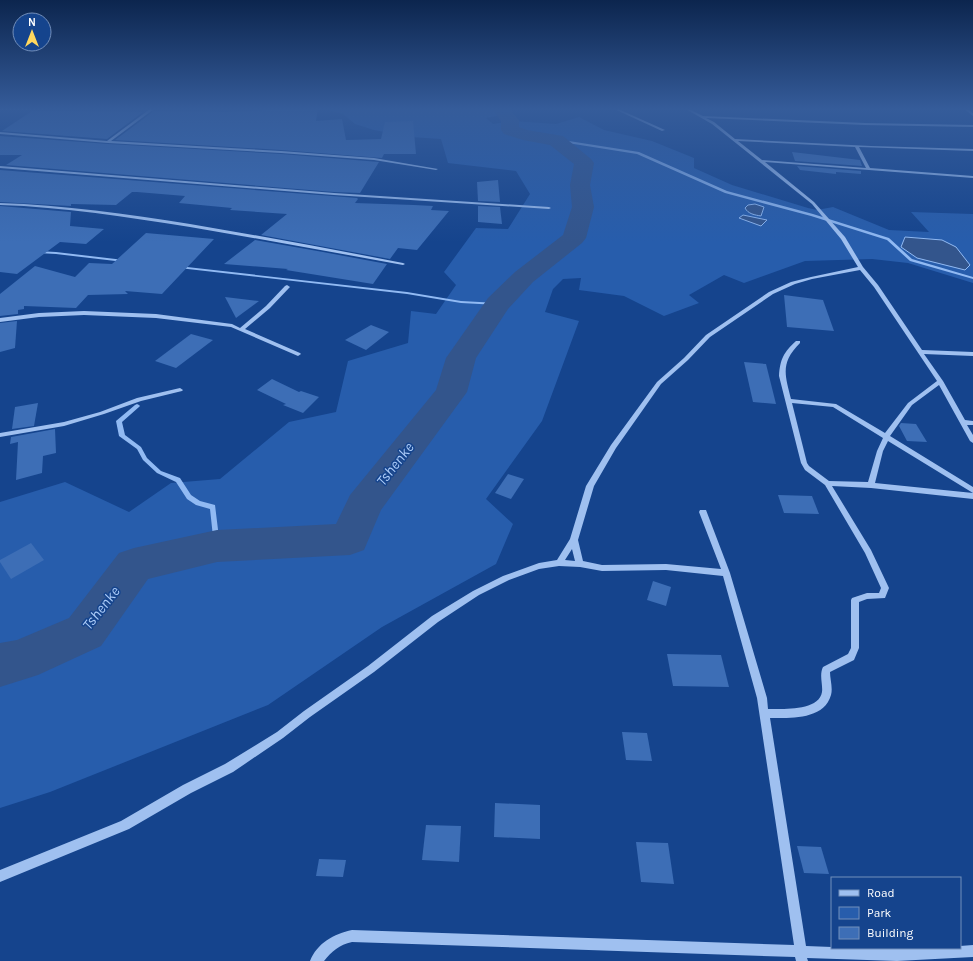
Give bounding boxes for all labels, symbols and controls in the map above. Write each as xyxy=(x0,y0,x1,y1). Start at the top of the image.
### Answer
north arrow xyxy=(12,12,52,52)
text: N xyxy=(28,16,36,29)
water label: Tshenke xyxy=(372,439,418,489)
water label: Tshenke xyxy=(78,583,124,633)
legend xyxy=(831,877,961,949)
text: Road xyxy=(867,886,895,900)
text: Park xyxy=(867,906,892,920)
text: Building xyxy=(867,926,914,940)

